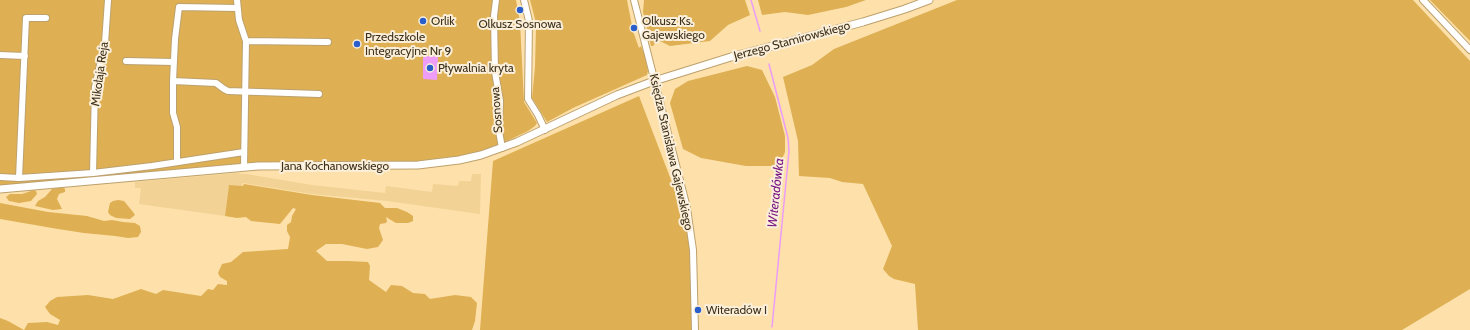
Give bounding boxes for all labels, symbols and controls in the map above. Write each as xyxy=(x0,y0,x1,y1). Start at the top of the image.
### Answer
marker: Olkusz Sosnowa xyxy=(515,5,525,15)
place label: Orlik xyxy=(431,14,455,28)
place label: Olkusz Ks. Gajewskiego xyxy=(642,14,705,42)
marker: Orlik xyxy=(418,16,428,26)
place label: Olkusz Sosnowa xyxy=(478,17,562,31)
street label: Jerzego Stamirowskiego xyxy=(732,19,852,63)
marker: Olkusz Ks. Gajewskiego xyxy=(629,23,639,33)
place label: Przedszkole Integracyjne Nr 9 xyxy=(365,30,451,58)
marker: Przedszkole Integracyjne Nr 9 xyxy=(352,39,362,49)
street label: Mikołaja Reja xyxy=(88,41,112,107)
place label: Pływalnia kryta xyxy=(438,61,514,75)
marker: Pływalnia kryta xyxy=(425,63,435,73)
street label: Księdza Stanisława Gajewskiego xyxy=(646,72,696,232)
street label: Sosnowa xyxy=(488,86,506,134)
water label: Witeradówka xyxy=(765,157,787,229)
street label: Jana Kochanowskiego xyxy=(281,159,389,173)
place label: Witeradów I xyxy=(706,303,767,317)
marker: Witeradów I xyxy=(693,305,703,315)

